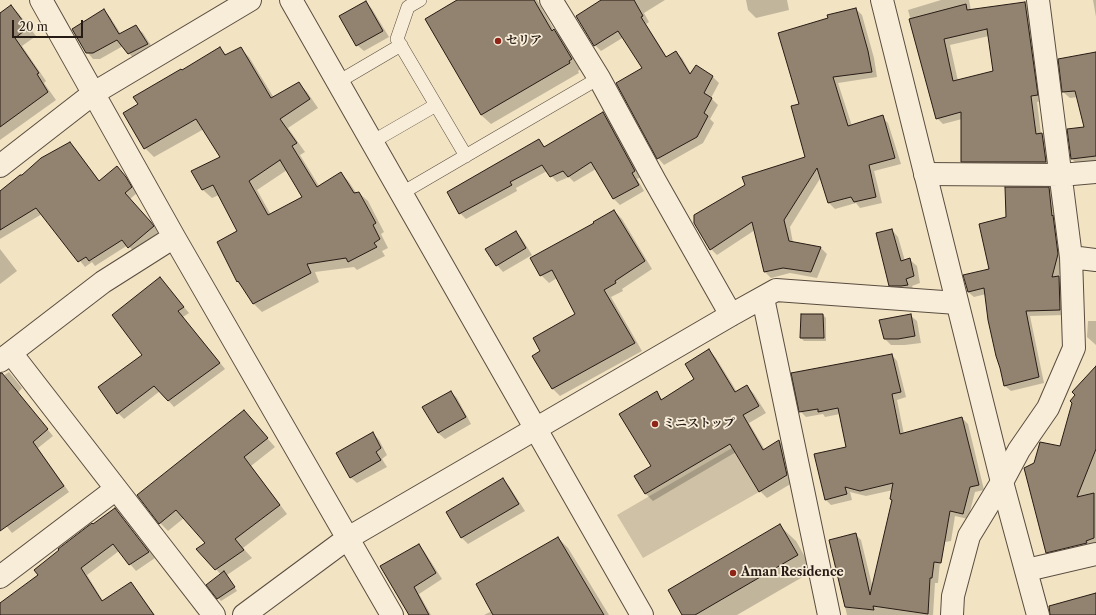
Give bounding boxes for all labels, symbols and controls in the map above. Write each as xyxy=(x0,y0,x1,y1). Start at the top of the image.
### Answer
scale bar xyxy=(14,12,85,38)
text: 20 m xyxy=(19,19,48,34)
place label: セリア xyxy=(506,34,542,48)
marker: セリア xyxy=(493,36,503,46)
place label: ミニストップ xyxy=(663,417,735,431)
marker: ミニストップ xyxy=(650,419,660,429)
place label: Aman Residence xyxy=(741,566,844,580)
marker: Aman Residence xyxy=(728,568,738,578)

